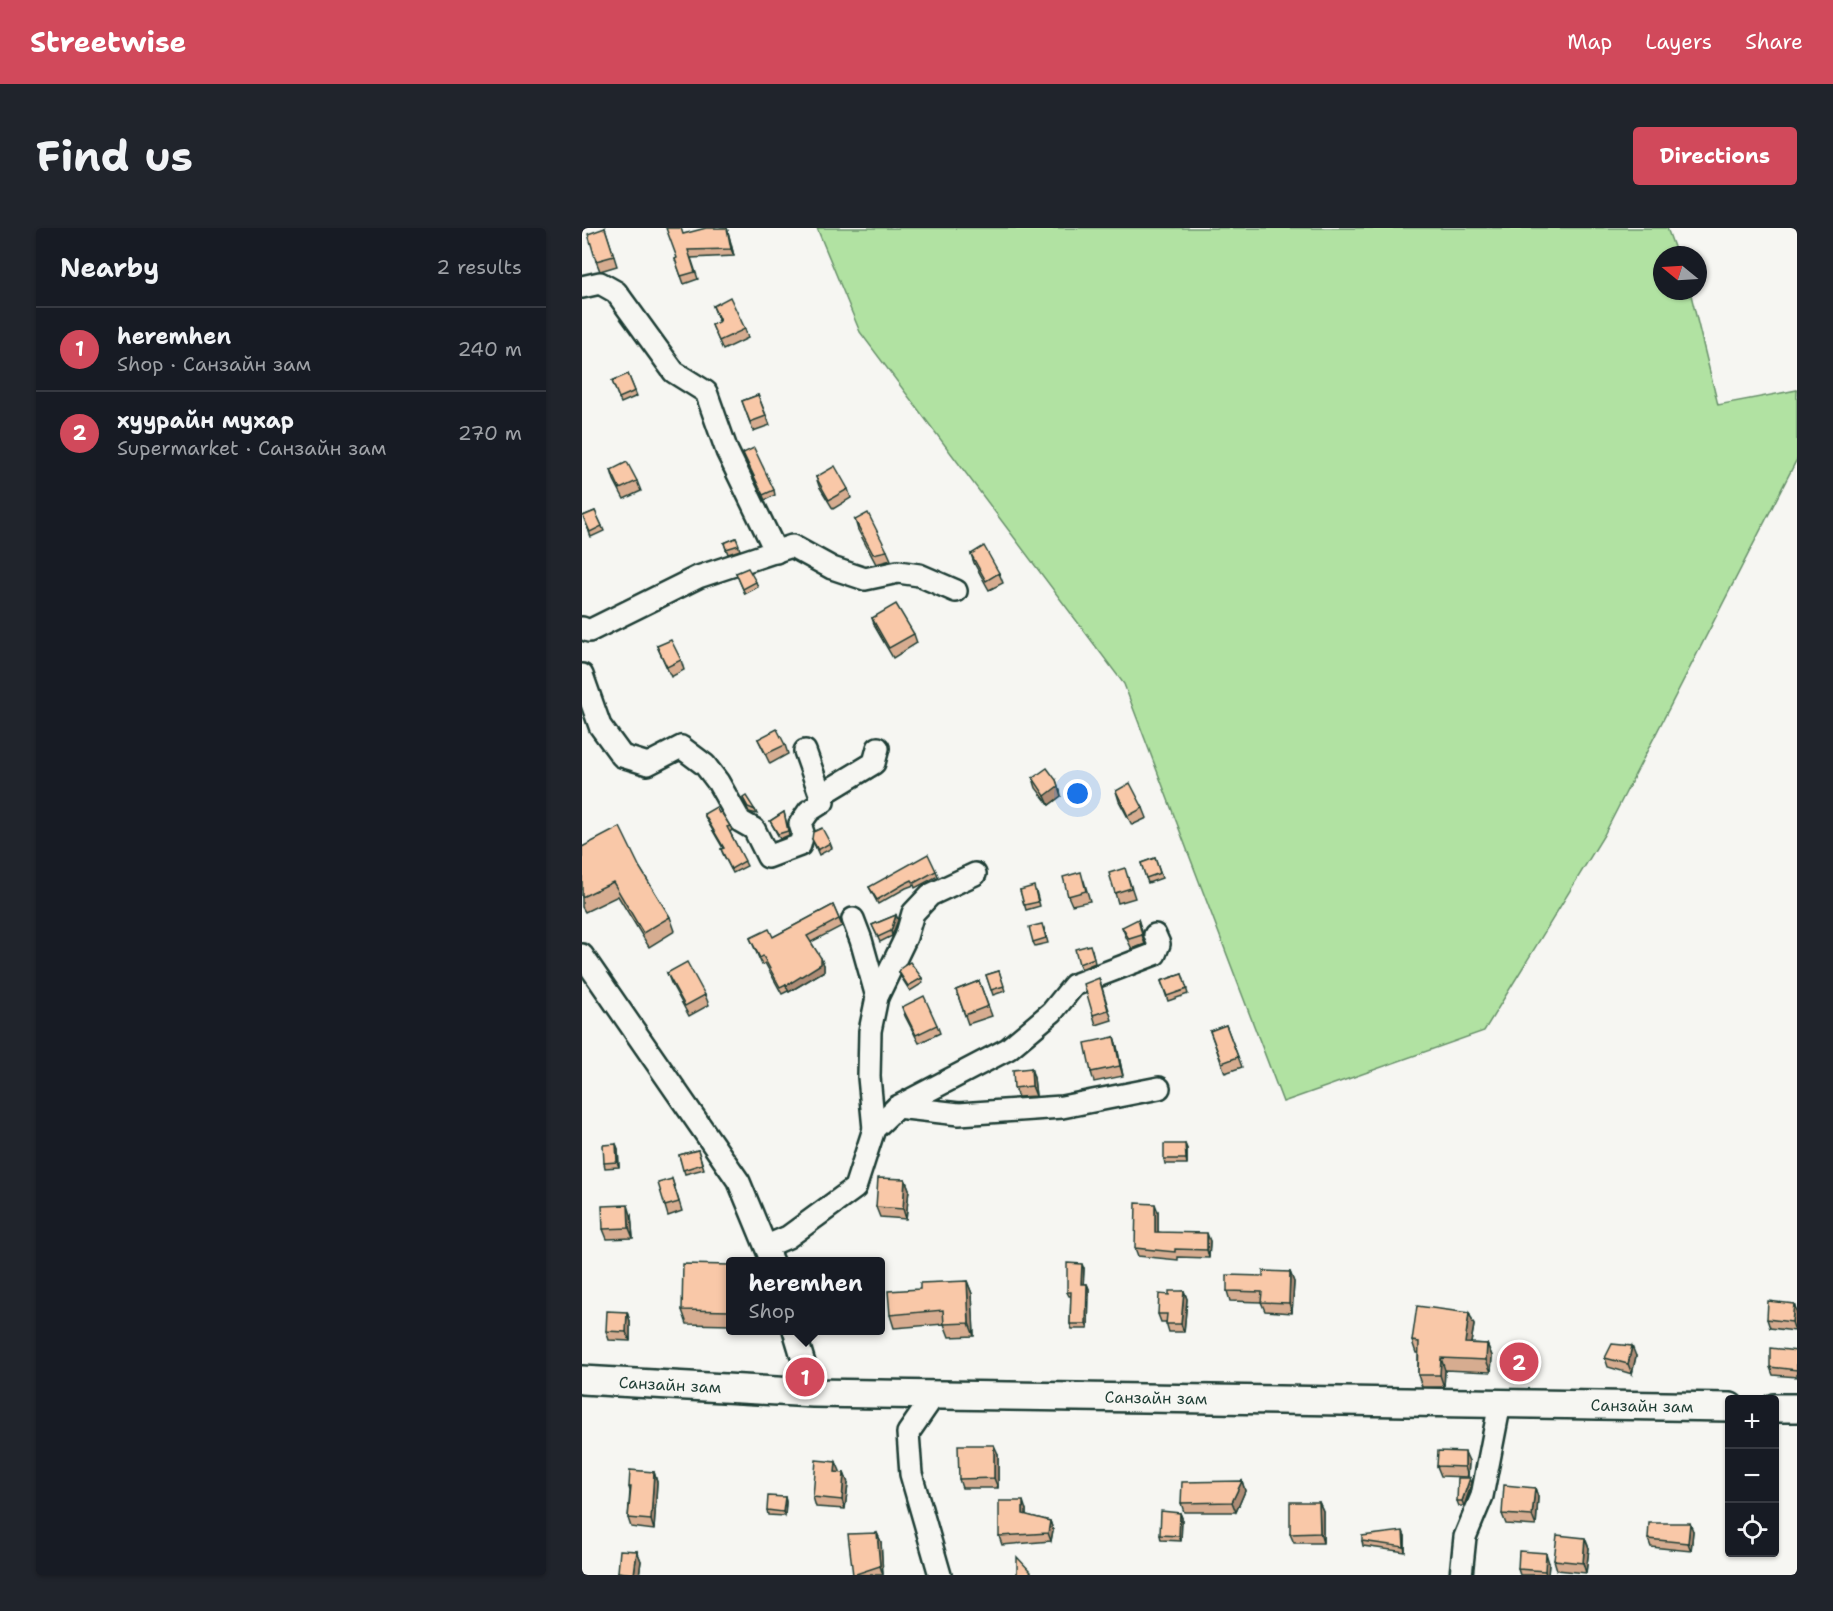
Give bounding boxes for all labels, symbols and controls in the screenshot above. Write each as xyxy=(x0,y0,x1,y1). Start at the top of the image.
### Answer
text: Streetwise xyxy=(30,23,186,61)
text: Map xyxy=(1567,28,1612,56)
text: Layers xyxy=(1645,28,1712,56)
text: Share xyxy=(1745,28,1803,56)
button: Directions xyxy=(1633,127,1797,185)
text: Find us xyxy=(36,128,193,184)
north arrow xyxy=(1653,246,1707,300)
text: Nearby xyxy=(60,250,159,285)
text: 2 results xyxy=(436,254,522,280)
text: heremhen xyxy=(117,322,231,351)
text: 1 xyxy=(75,336,84,362)
text: 240 m xyxy=(457,336,522,362)
text: Shop · Санзайн зам xyxy=(117,351,311,377)
text: хуурайн мухар xyxy=(117,406,294,435)
text: 2 xyxy=(73,420,87,446)
text: 270 m xyxy=(458,420,522,446)
text: Supermarket · Санзайн зам xyxy=(117,435,386,461)
your location xyxy=(1063,779,1092,808)
popup xyxy=(726,1257,885,1335)
text: heremhen xyxy=(748,1269,863,1298)
text: Shop xyxy=(748,1298,795,1324)
pin: 2 xyxy=(1500,1340,1538,1384)
pin: 1 xyxy=(786,1354,824,1400)
street label: Санзайн зам xyxy=(618,1372,722,1398)
street label: Санзайн зам xyxy=(1105,1387,1207,1409)
street label: Санзайн зам xyxy=(1591,1395,1693,1417)
map controls xyxy=(1725,1395,1779,1557)
button: + xyxy=(1725,1395,1779,1449)
button: − xyxy=(1725,1449,1779,1503)
button: locate xyxy=(1725,1503,1779,1557)

